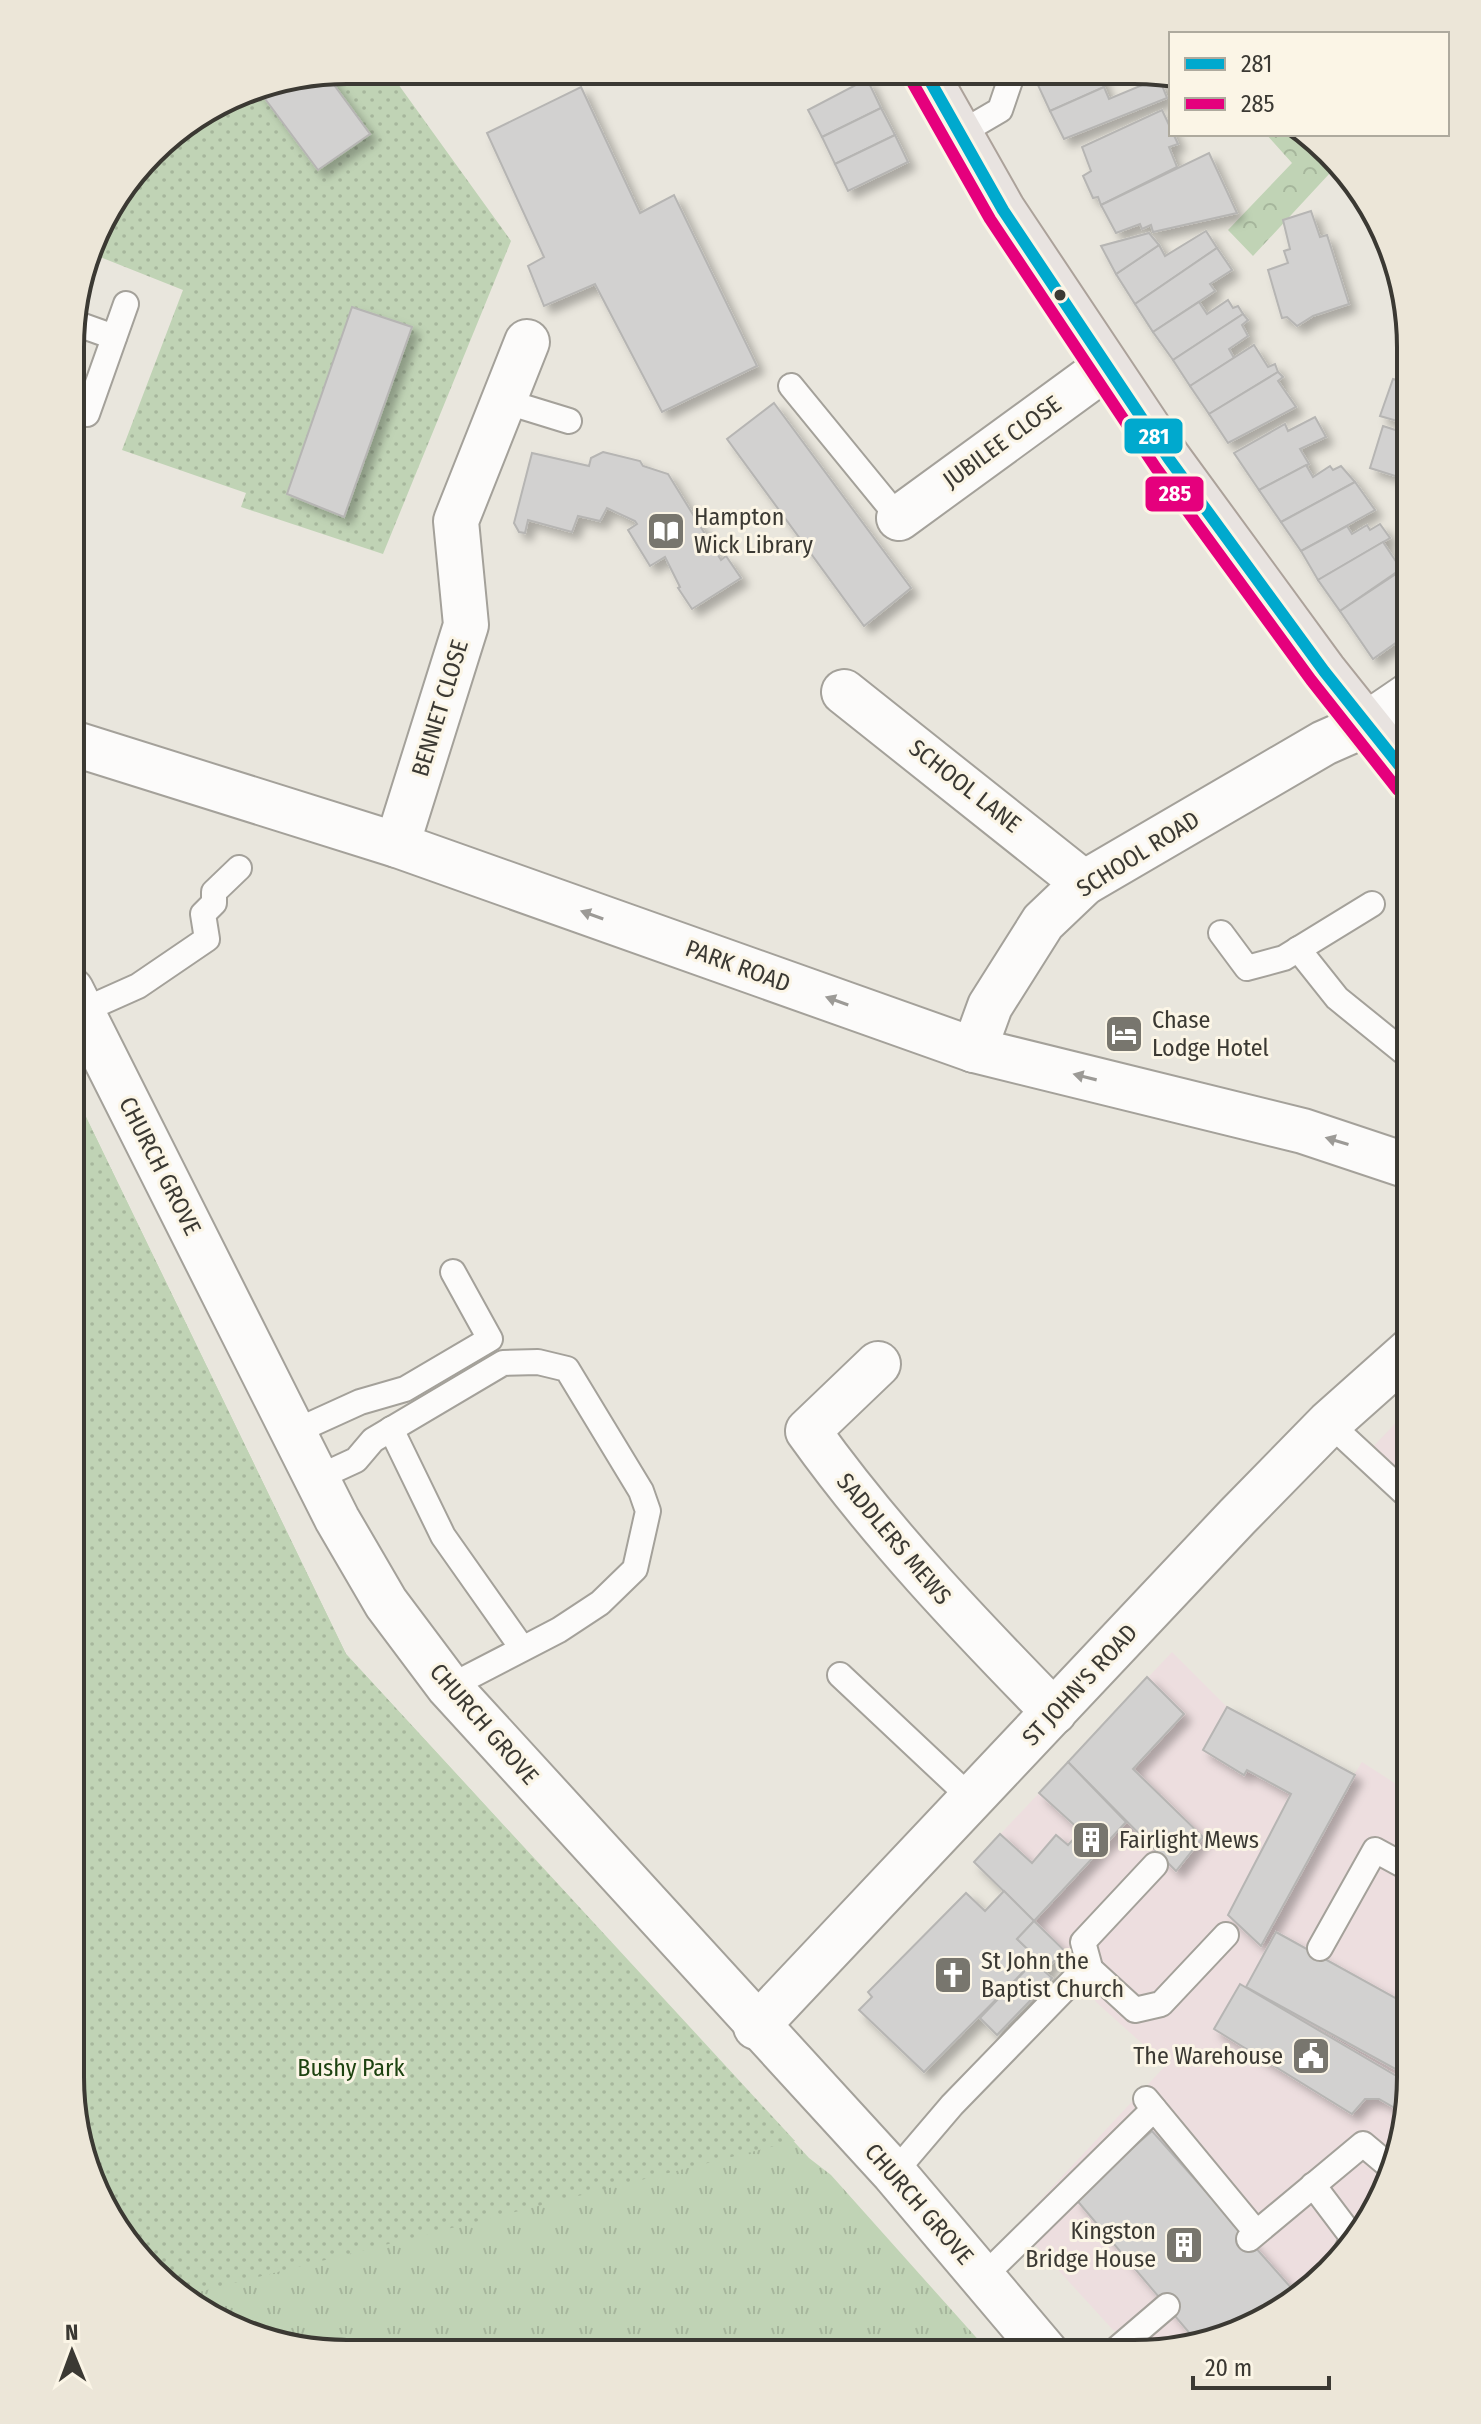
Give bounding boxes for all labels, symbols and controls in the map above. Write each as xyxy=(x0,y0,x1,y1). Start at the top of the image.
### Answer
legend xyxy=(1169,32,1449,136)
text: 281 xyxy=(1241,50,1272,78)
text: 285 xyxy=(1241,90,1275,118)
unlabelled marker xyxy=(1052,287,1068,303)
street label: JUBILEE CLOSE xyxy=(938,390,1066,494)
line badge: 281 xyxy=(1123,417,1184,455)
text: 281 xyxy=(1138,423,1169,450)
line badge: 285 xyxy=(1144,475,1205,513)
text: 285 xyxy=(1158,480,1191,507)
place label: Hampton Wick Library xyxy=(694,503,813,559)
library icon: Hampton Wick Library xyxy=(645,510,687,552)
street label: BENNET CLOSE xyxy=(406,636,474,780)
street label: SCHOOL LANE xyxy=(904,734,1026,838)
street label: SCHOOL ROAD xyxy=(1072,805,1204,903)
one-way arrow xyxy=(579,908,603,920)
street label: PARK ROAD xyxy=(682,934,794,998)
one-way arrow xyxy=(825,995,849,1007)
place label: Chase Lodge Hotel xyxy=(1152,1006,1269,1062)
hotel icon: Chase Lodge Hotel xyxy=(1103,1013,1145,1055)
one-way arrow xyxy=(1073,1070,1098,1082)
street label: CHURCH GROVE xyxy=(113,1092,207,1240)
one-way arrow xyxy=(1325,1134,1349,1147)
street label: SADDLERS MEWS xyxy=(831,1468,957,1610)
street label: ST JOHN'S ROAD xyxy=(1017,1619,1143,1751)
street label: CHURCH GROVE xyxy=(424,1658,544,1790)
building icon: Fairlight Mews xyxy=(1070,1819,1112,1861)
place label: Fairlight Mews xyxy=(1119,1826,1259,1854)
place label: St John the Baptist Church xyxy=(981,1947,1124,2003)
church icon: St John the Baptist Church xyxy=(932,1954,974,1996)
public building icon: The Warehouse xyxy=(1290,2035,1332,2077)
place label: The Warehouse xyxy=(1133,2042,1283,2070)
park label: Bushy Park xyxy=(297,2054,405,2082)
street label: CHURCH GROVE xyxy=(859,2138,979,2270)
place label: Kingston Bridge House xyxy=(1025,2217,1156,2273)
building icon: Kingston Bridge House xyxy=(1163,2224,1205,2266)
north arrow xyxy=(32,2312,112,2392)
text: N xyxy=(65,2319,78,2346)
scale bar xyxy=(1193,2340,1329,2390)
text: 20 m xyxy=(1205,2354,1252,2382)

